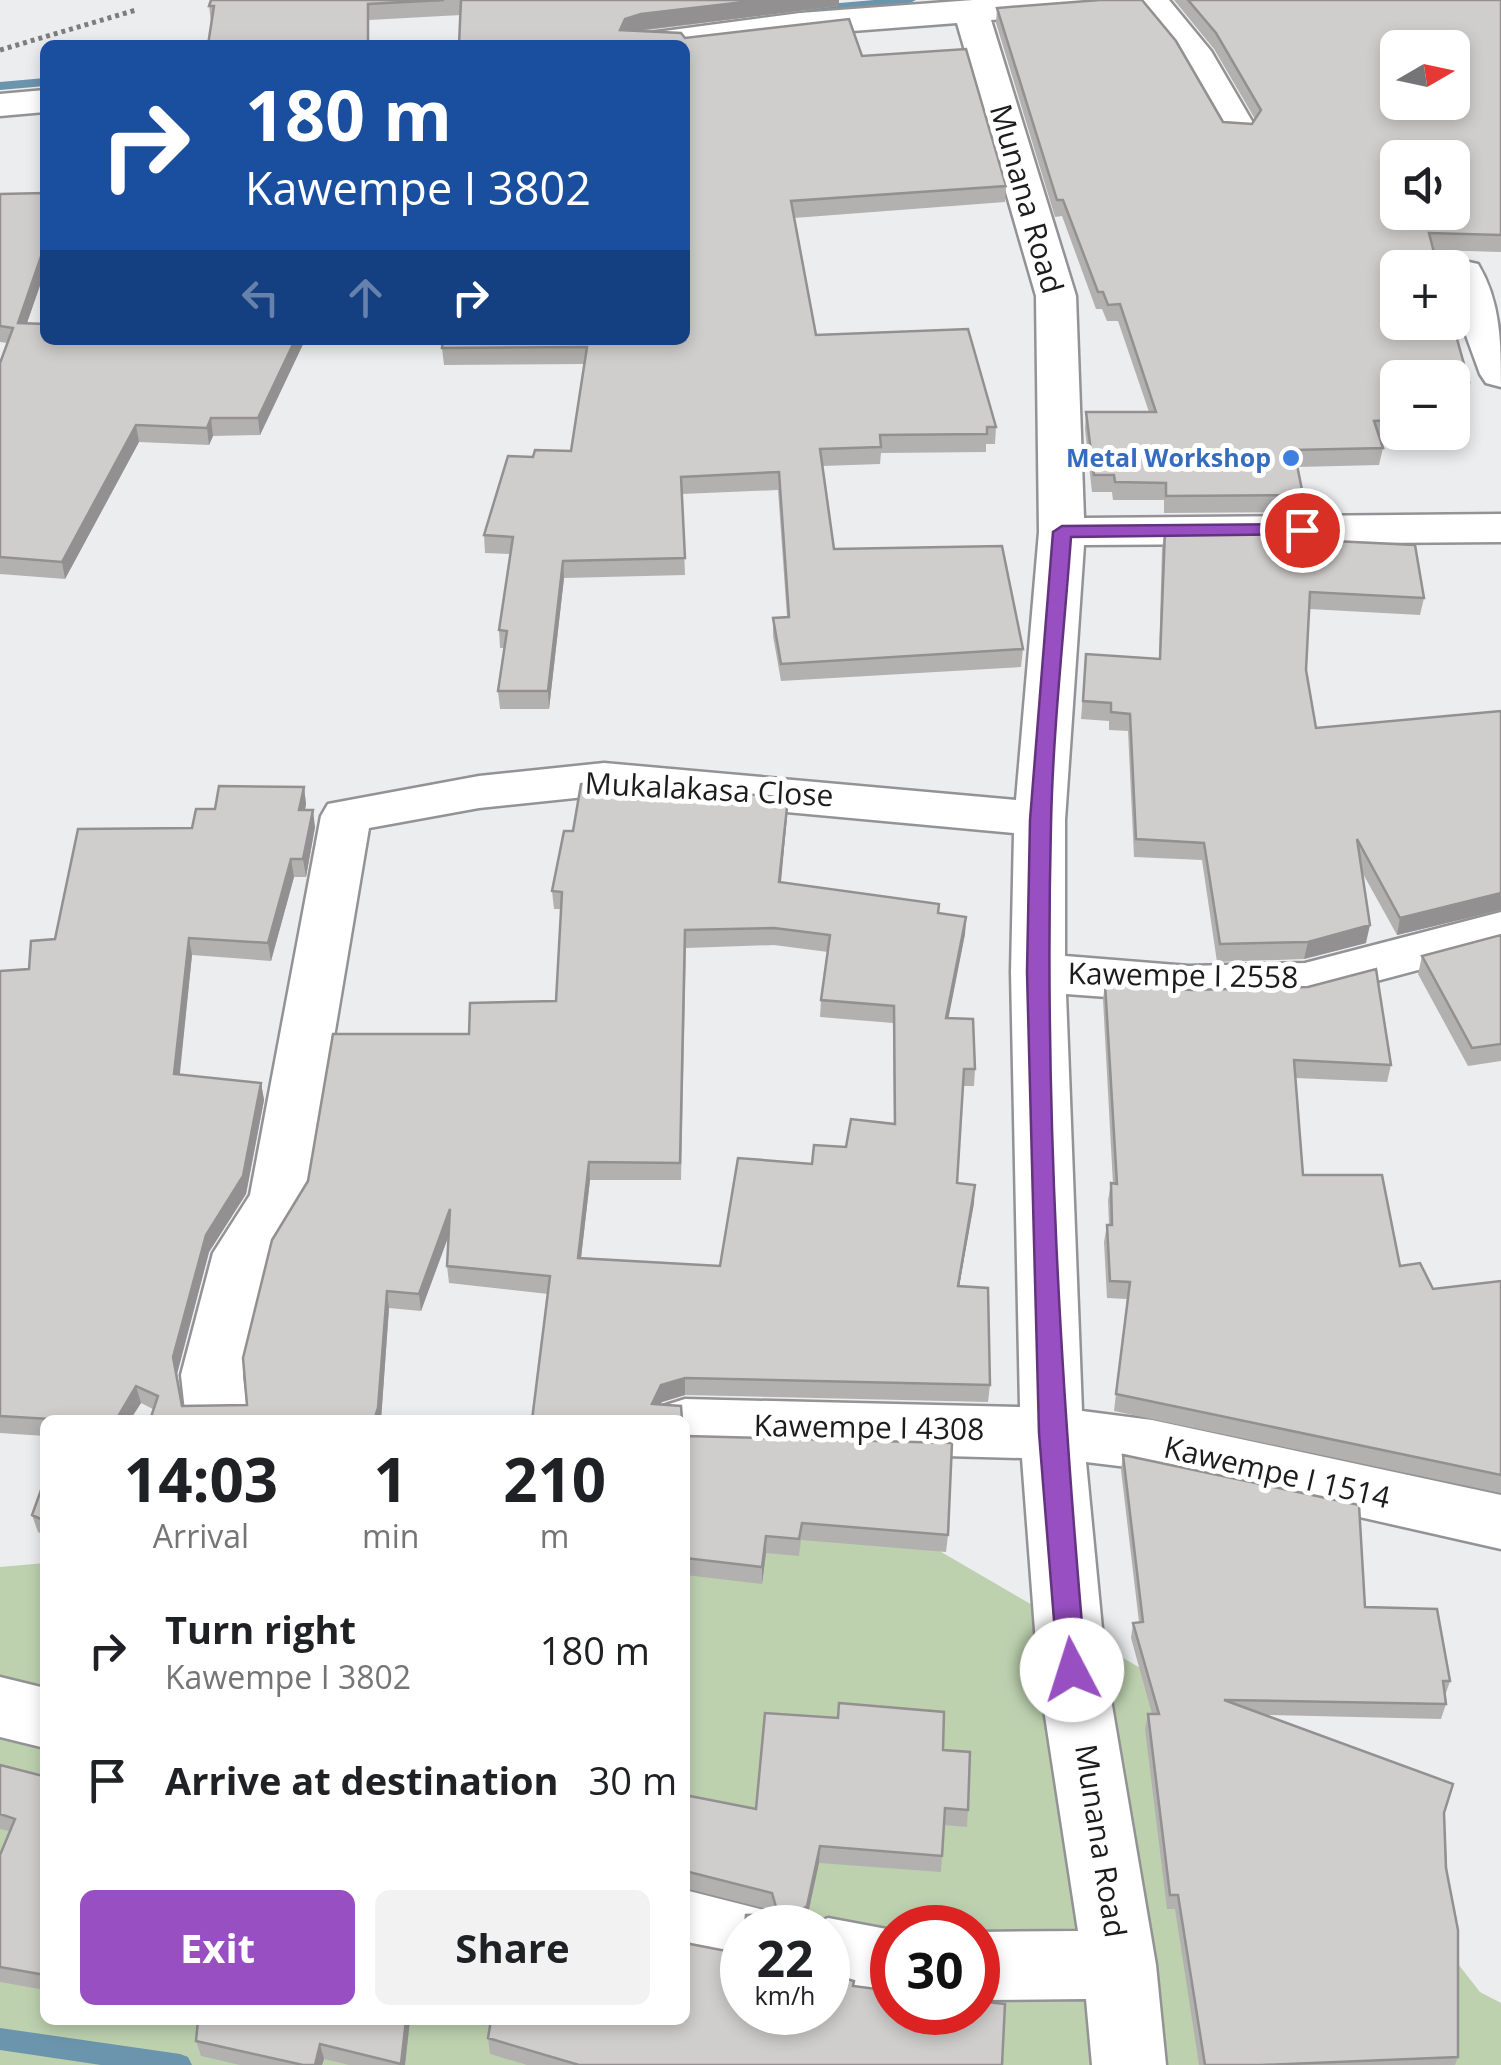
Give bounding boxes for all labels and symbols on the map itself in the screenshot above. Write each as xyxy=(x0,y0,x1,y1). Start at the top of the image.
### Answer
north arrow xyxy=(1380,30,1470,120)
street label: Munana Road xyxy=(981,99,1074,298)
place label: Metal Workshop xyxy=(1066,440,1271,474)
marker: Metal Workshop xyxy=(1280,447,1302,469)
pin xyxy=(1260,488,1345,573)
street label: Mukalakasa Close xyxy=(584,762,834,815)
street label: Kawempe I 2558 xyxy=(1067,952,1299,997)
street label: Kawempe I 4308 xyxy=(753,1404,985,1449)
street label: Kawempe I 1514 xyxy=(1160,1426,1394,1517)
position arrow xyxy=(1020,1618,1124,1722)
street label: Munana Road xyxy=(1066,1741,1137,1940)
speed limit sign: 30 xyxy=(870,1905,1000,2035)

